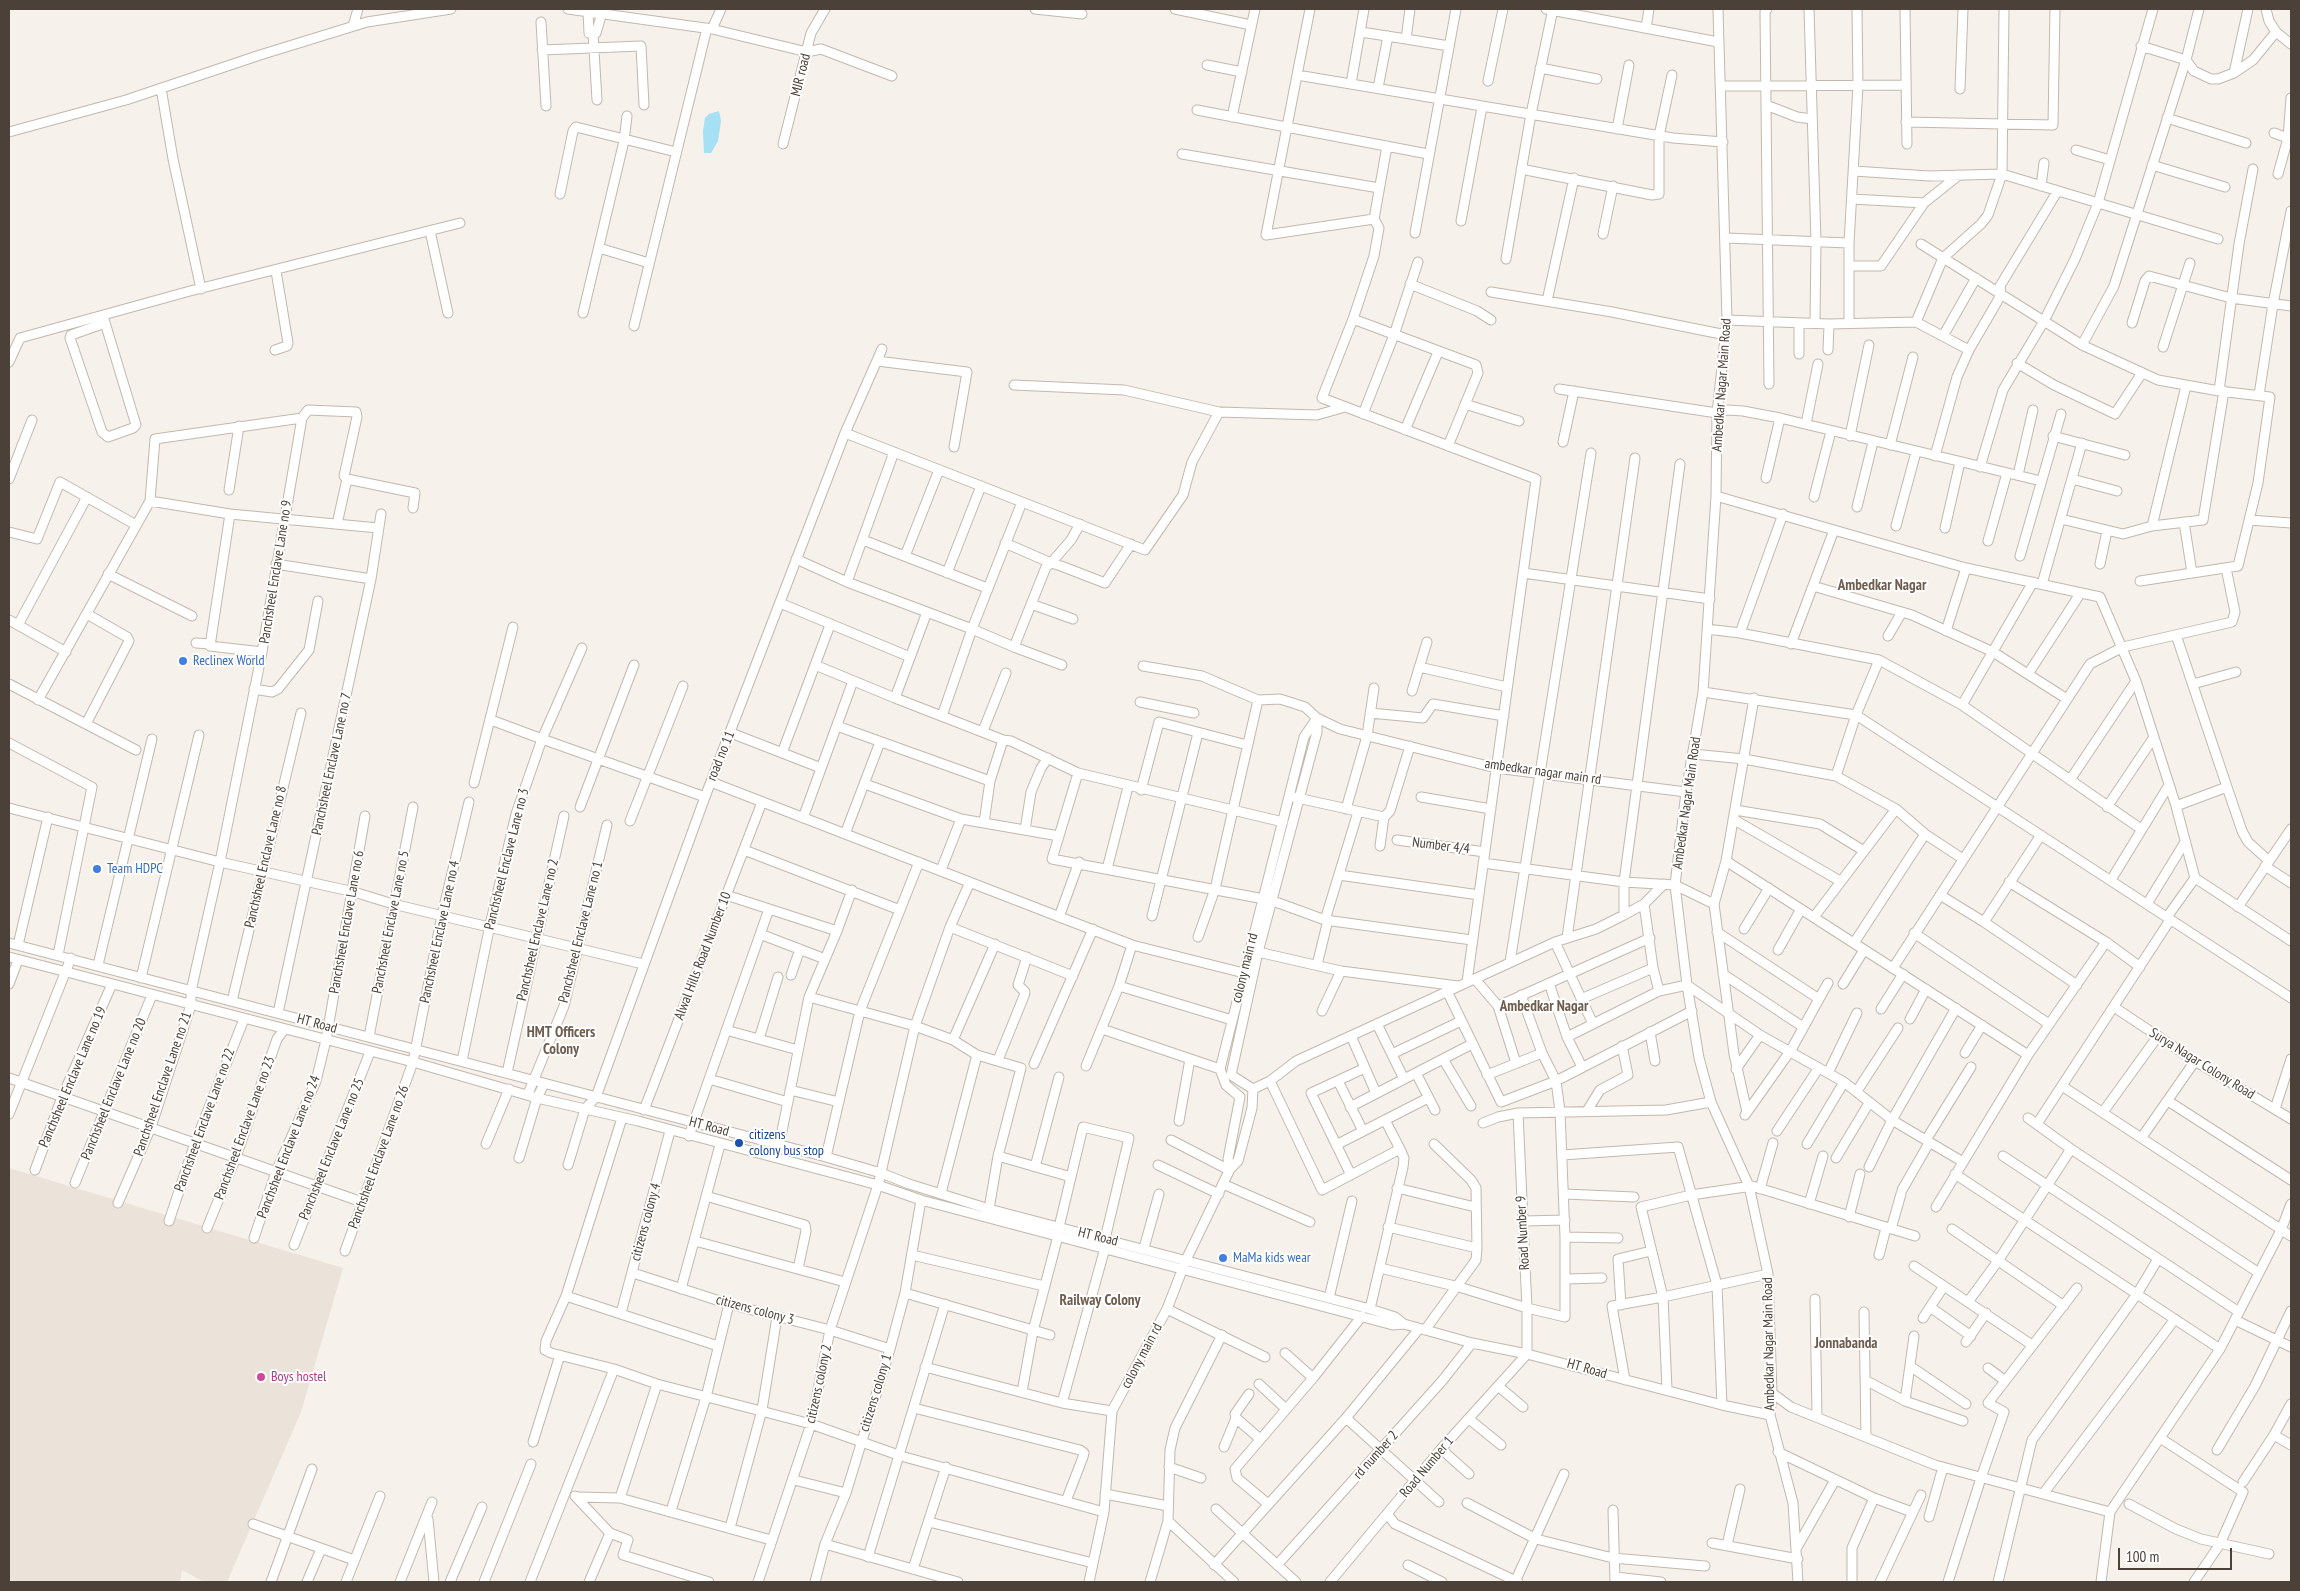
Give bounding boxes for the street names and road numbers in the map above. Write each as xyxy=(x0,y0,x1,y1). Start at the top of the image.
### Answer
street label: MJR road xyxy=(788,52,814,98)
street label: Ambedkar Nagar Main Road xyxy=(1709,318,1735,452)
street label: Panchsheel Enclave Lane no 9 xyxy=(256,499,296,645)
street label: Panchsheel Enclave Lane no 7 xyxy=(309,691,355,837)
street label: road no 11 xyxy=(703,729,739,783)
street label: Ambedkar Nagar Main Road xyxy=(1669,736,1705,870)
street label: ambedkar nagar main rd xyxy=(1484,756,1602,788)
street label: Panchsheel Enclave Lane no 8 xyxy=(241,784,291,930)
street label: Panchsheel Enclave Lane no 3 xyxy=(481,787,533,931)
street label: Number 4/4 xyxy=(1411,834,1471,858)
street label: Panchsheel Enclave Lane no 6 xyxy=(326,849,368,995)
street label: Panchsheel Enclave Lane no 5 xyxy=(369,849,413,995)
street label: Panchsheel Enclave Lane no 2 xyxy=(513,857,563,1003)
street label: Panchsheel Enclave Lane no 4 xyxy=(417,859,463,1005)
street label: Panchsheel Enclave Lane no 1 xyxy=(555,860,607,1004)
street label: Alwal Hills Road Number 10 xyxy=(671,890,735,1022)
street label: colony main rd xyxy=(1228,931,1262,1005)
street label: Panchsheel Enclave Lane no 19 xyxy=(36,1004,110,1150)
street label: Panchsheel Enclave Lane no 21 xyxy=(130,1010,196,1158)
street label: HT Road xyxy=(295,1011,339,1037)
street label: Panchsheel Enclave Lane no 20 xyxy=(78,1016,150,1162)
street label: Surya Nagar Colony Road xyxy=(2146,1025,2258,1103)
street label: Panchsheel Enclave Lane no 22 xyxy=(171,1046,239,1194)
street label: Panchsheel Enclave Lane no 23 xyxy=(211,1054,279,1202)
street label: Panchsheel Enclave Lane no 24 xyxy=(254,1073,324,1221)
street label: Panchsheel Enclave Lane no 25 xyxy=(296,1076,368,1222)
street label: Panchsheel Enclave Lane no 26 xyxy=(345,1083,413,1231)
street label: HT Road xyxy=(687,1114,731,1140)
street label: citizens colony 4 xyxy=(628,1181,664,1263)
street label: Road Number 9 xyxy=(1513,1195,1533,1271)
street label: HT Road xyxy=(1076,1224,1120,1250)
street label: Ambedkar Nagar Main Road xyxy=(1759,1277,1779,1411)
street label: citizens colony 3 xyxy=(714,1292,796,1328)
street label: colony main rd xyxy=(1118,1321,1166,1391)
street label: citizens colony 2 xyxy=(802,1343,836,1425)
street label: citizens colony 1 xyxy=(856,1352,896,1434)
street label: HT Road xyxy=(1565,1355,1609,1383)
street label: rd number 2 xyxy=(1350,1427,1402,1483)
street label: Road Number 1 xyxy=(1397,1433,1457,1501)

